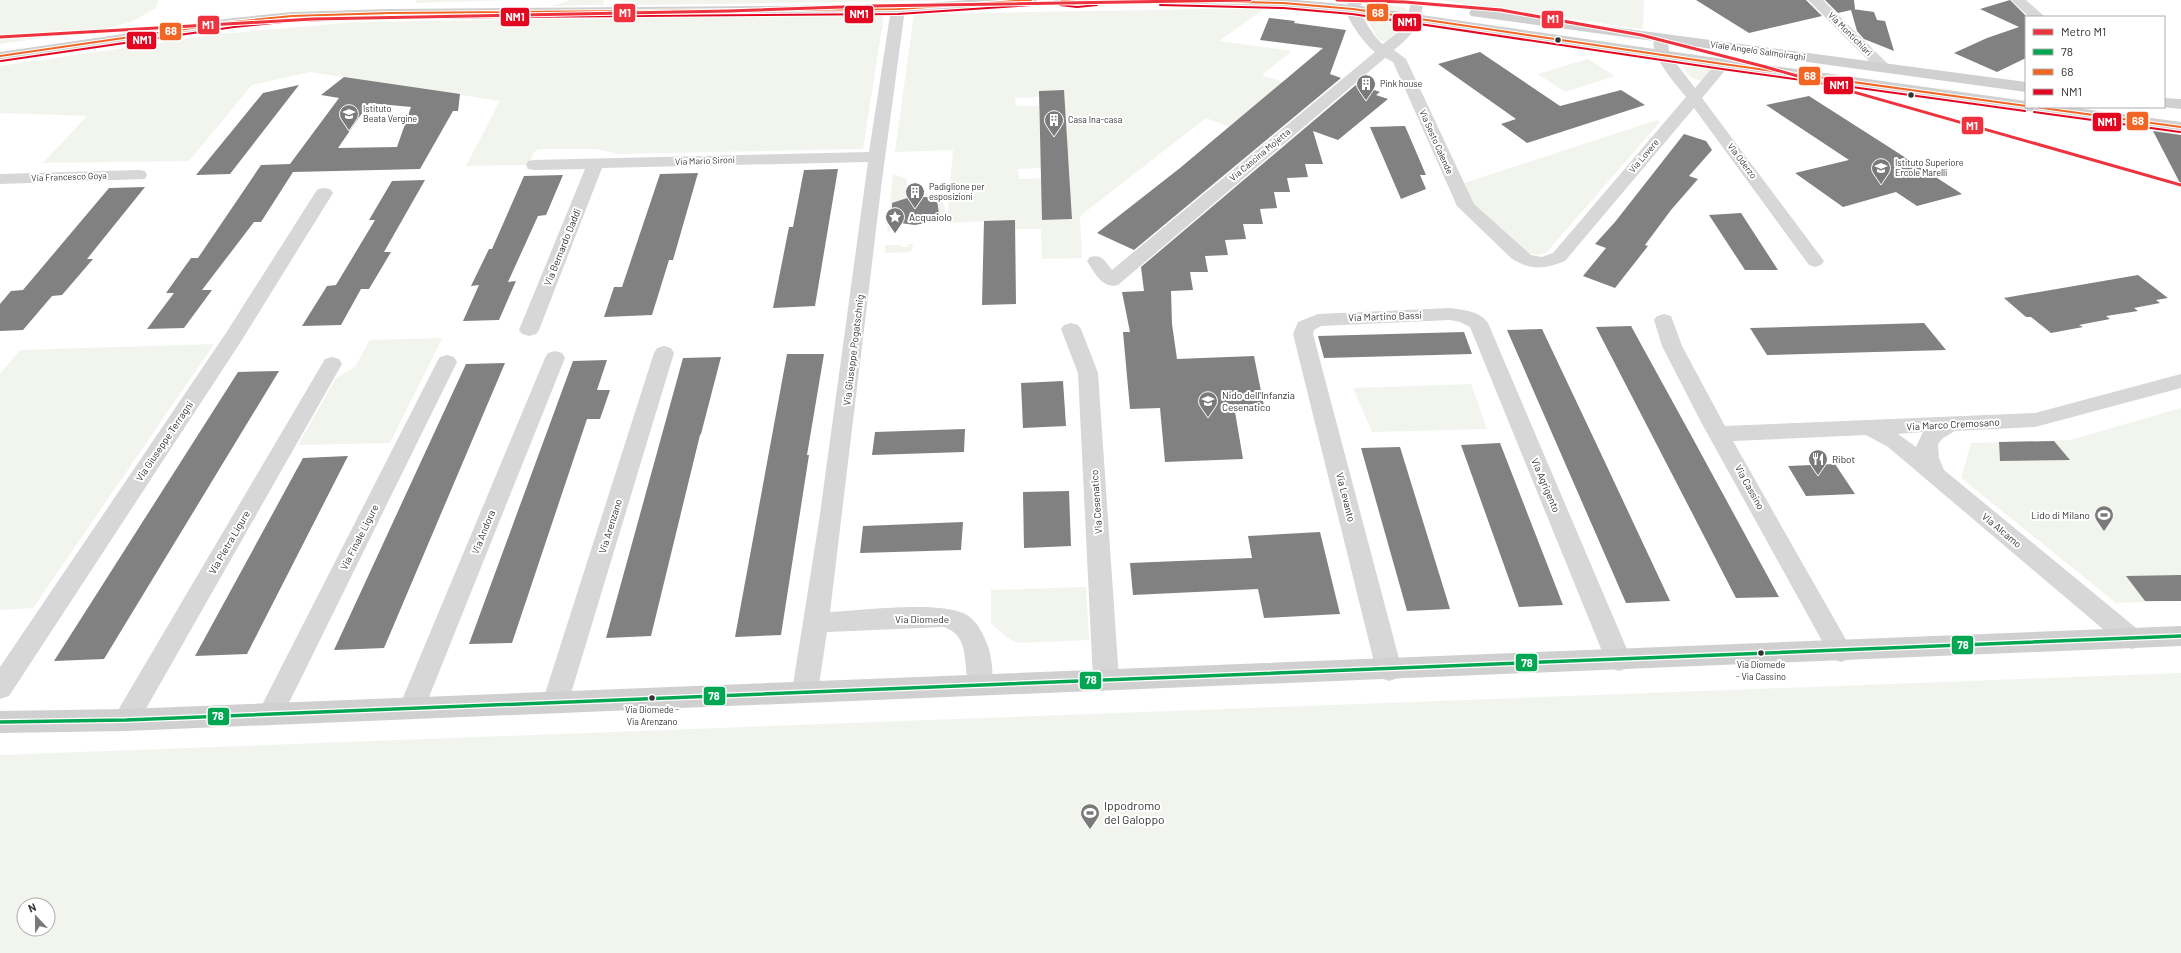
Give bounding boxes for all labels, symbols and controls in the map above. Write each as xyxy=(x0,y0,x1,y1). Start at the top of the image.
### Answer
line badge: M1 xyxy=(613,3,636,23)
line badge: 68 xyxy=(1366,3,1389,22)
line badge: NM1 xyxy=(844,5,874,24)
text: M1 xyxy=(619,6,631,19)
text: 68 xyxy=(1372,6,1384,19)
line badge: NM1 xyxy=(500,7,530,27)
text: NM1 xyxy=(849,7,869,20)
street label: Via Montichiari xyxy=(1826,9,1875,58)
text: NM1 xyxy=(505,10,525,23)
line badge: M1 xyxy=(1541,10,1564,29)
text: M1 xyxy=(1547,12,1559,25)
line badge: NM1 xyxy=(1392,13,1422,32)
line badge: M1 xyxy=(197,15,220,35)
text: NM1 xyxy=(1397,15,1417,28)
legend xyxy=(2025,16,2165,108)
text: M1 xyxy=(202,18,214,31)
line badge: 68 xyxy=(159,22,182,41)
text: 68 xyxy=(165,24,177,37)
text: Metro M1 xyxy=(2061,24,2106,38)
line badge: NM1 xyxy=(126,31,157,50)
text: NM1 xyxy=(132,33,152,46)
unlabelled marker xyxy=(1553,35,1563,45)
street label: Viale Angelo Salmoiraghi xyxy=(1710,38,1806,63)
text: 78 xyxy=(2061,44,2073,58)
text: 68 xyxy=(2061,64,2073,78)
line badge: 68 xyxy=(1798,66,1821,86)
text: 68 xyxy=(1804,69,1816,82)
building icon: Pink house xyxy=(1355,73,1377,101)
line badge: NM1 xyxy=(1823,76,1854,95)
place label: Pink house xyxy=(1380,78,1423,89)
text: NM1 xyxy=(1829,78,1849,91)
text: NM1 xyxy=(2061,84,2082,98)
unlabelled marker xyxy=(1906,90,1916,100)
school or university icon: Istituto Beata Vergine xyxy=(338,103,360,131)
place label: Istituto Beata Vergine xyxy=(363,103,417,124)
street label: Via Sesto Calende xyxy=(1417,108,1456,176)
building icon: Casa Ina-casa xyxy=(1043,109,1065,137)
line badge: 68 xyxy=(2126,111,2149,131)
line badge: NM1 xyxy=(2092,112,2122,132)
place label: Casa Ina-casa xyxy=(1068,114,1122,125)
text: 68 xyxy=(2132,114,2144,127)
text: NM1 xyxy=(2097,115,2117,128)
line badge: M1 xyxy=(1961,116,1984,135)
text: M1 xyxy=(1966,119,1978,132)
street label: Via Cascina Mojetta xyxy=(1227,126,1292,183)
street label: Via Lovere xyxy=(1626,136,1661,175)
street label: Via Oderzo xyxy=(1726,141,1759,181)
street label: Via Mario Sironi xyxy=(675,154,735,167)
school or university icon: Istituto Superiore Ercole Marelli xyxy=(1870,157,1892,185)
place label: Istituto Superiore Ercole Marelli xyxy=(1895,157,1964,178)
street label: Via Francesco Goya xyxy=(31,170,107,183)
building icon: Padiglione per esposizioni xyxy=(904,181,926,209)
place label: Padiglione per esposizioni xyxy=(929,181,985,202)
place icon: Acquaiolo xyxy=(884,206,906,234)
street label: Via Bernardo Daddi xyxy=(541,207,583,287)
place label: Acquaiolo xyxy=(909,211,952,223)
street label: Via Giuseppe Pogatschnig xyxy=(840,294,866,406)
street label: Via Martino Bassi xyxy=(1348,309,1422,323)
place label: Nido dell'Infanzia Cesenatico xyxy=(1222,389,1295,413)
school or university icon: Nido dell'Infanzia Cesenatico xyxy=(1197,390,1219,418)
street label: Via Giuseppe Terragni xyxy=(133,399,195,483)
street label: Via Marco Cremosano xyxy=(1906,416,2000,432)
restaurant icon: Ribot xyxy=(1807,448,1829,476)
place label: Ribot xyxy=(1832,453,1855,465)
street label: Via Agrigento xyxy=(1529,456,1563,514)
street label: Via Cassino xyxy=(1733,462,1767,512)
street label: Via Cesenatico xyxy=(1088,470,1104,534)
street label: Via Levanto xyxy=(1334,471,1358,523)
street label: Via Arenzano xyxy=(596,497,624,555)
street label: Via Finale Ligure xyxy=(337,502,381,572)
sports icon: Lido di Milano xyxy=(2093,504,2115,532)
street label: Via Pietra Ligure xyxy=(206,508,252,576)
street label: Via Andora xyxy=(469,508,497,556)
place label: Lido di Milano xyxy=(2031,509,2090,521)
street label: Via Alcamo xyxy=(1980,510,2024,550)
street label: Via Diomede xyxy=(895,613,949,625)
line badge: 78 xyxy=(1951,635,1974,655)
text: 78 xyxy=(1957,638,1969,651)
marker: Via Diomede - Via Cassino xyxy=(1756,648,1766,658)
line badge: 78 xyxy=(1515,653,1538,672)
text: 78 xyxy=(1521,656,1533,669)
place label: Via Diomede - Via Cassino xyxy=(1736,659,1786,682)
line badge: 78 xyxy=(1079,671,1102,690)
text: 78 xyxy=(1085,673,1097,686)
line badge: 78 xyxy=(703,686,726,706)
text: 78 xyxy=(708,689,720,702)
marker: Via Diomede - Via Arenzano xyxy=(647,693,657,703)
place label: Via Diomede - Via Arenzano xyxy=(625,704,679,727)
line badge: 78 xyxy=(207,707,230,726)
text: 78 xyxy=(212,709,224,722)
place label: Ippodromo del Galoppo xyxy=(1104,798,1165,826)
sports icon: Ippodromo del Galoppo xyxy=(1079,802,1101,830)
north arrow xyxy=(16,897,56,937)
text: N xyxy=(26,900,38,915)

